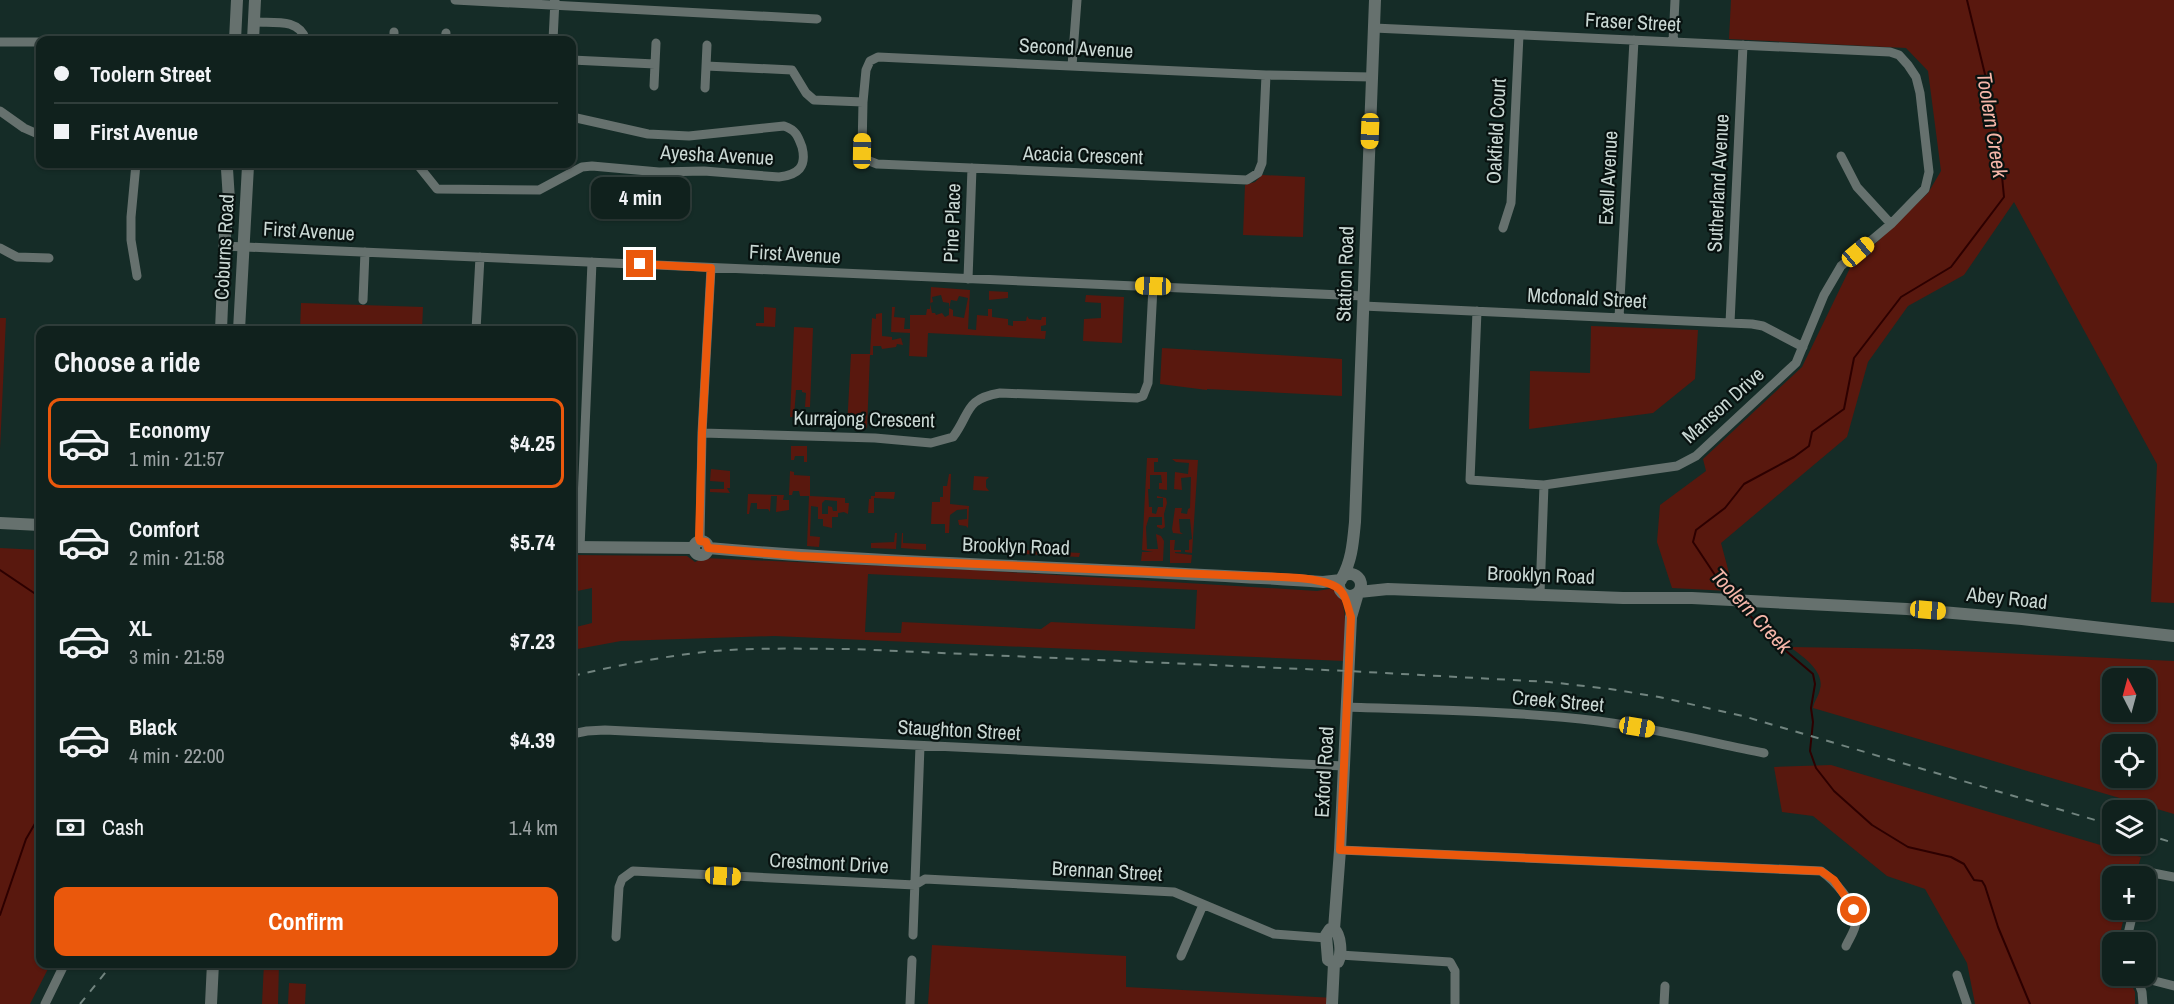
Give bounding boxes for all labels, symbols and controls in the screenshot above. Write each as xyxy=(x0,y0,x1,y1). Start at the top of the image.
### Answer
street label: Fraser Street xyxy=(1585,6,1682,38)
street label: Second Avenue xyxy=(1018,31,1134,64)
text: Toolern Street xyxy=(90,59,211,89)
water label: Toolern Creek xyxy=(1970,70,2015,181)
street label: Oakfield Court xyxy=(1479,77,1512,184)
car xyxy=(1360,113,1380,149)
street label: Sutherland Avenue xyxy=(1700,113,1735,253)
text: First Avenue xyxy=(90,117,198,147)
street label: Exell Avenue xyxy=(1592,130,1623,226)
car xyxy=(853,133,871,169)
street label: Ayesha Avenue xyxy=(659,138,774,171)
street label: Acacia Crescent xyxy=(1021,139,1144,170)
callout: 4 min xyxy=(590,177,690,219)
street label: Pine Place xyxy=(937,183,966,263)
text: 4 min xyxy=(619,184,662,211)
street label: Coburns Road xyxy=(207,193,240,300)
street label: First Avenue xyxy=(262,215,356,246)
street label: Station Road xyxy=(1329,226,1360,322)
car xyxy=(1838,234,1878,270)
street label: First Avenue xyxy=(748,238,842,269)
route end xyxy=(626,250,653,277)
car xyxy=(1135,276,1171,296)
street label: Mcdonald Street xyxy=(1527,281,1648,314)
text: Choose a ride xyxy=(54,344,200,380)
street label: Manson Drive xyxy=(1676,360,1770,449)
street label: Kurrajong Crescent xyxy=(793,404,935,433)
text: Economy xyxy=(129,415,210,445)
icon: car xyxy=(57,416,111,470)
text: $4.25 xyxy=(510,428,555,458)
text: 1 min · 21:57 xyxy=(129,445,225,472)
text: Comfort xyxy=(129,514,199,544)
icon: car xyxy=(57,515,111,569)
text: $5.74 xyxy=(510,527,555,557)
street label: Brooklyn Road xyxy=(962,530,1070,561)
text: 2 min · 21:58 xyxy=(129,544,225,571)
street label: Brooklyn Road xyxy=(1487,559,1595,590)
water label: Toolern Creek xyxy=(1704,562,1799,661)
street label: Abey Road xyxy=(1964,580,2049,615)
car xyxy=(1909,599,1947,621)
text: XL xyxy=(129,613,152,643)
icon: car xyxy=(57,614,111,668)
text: $7.23 xyxy=(510,626,555,656)
text: 3 min · 21:59 xyxy=(129,643,225,670)
north arrow xyxy=(2102,668,2156,722)
map controls xyxy=(2102,668,2156,986)
street label: Creek Street xyxy=(1511,683,1606,718)
text: Black xyxy=(129,712,177,742)
icon: car xyxy=(57,713,111,767)
street label: Staughton Street xyxy=(897,713,1022,746)
car xyxy=(1618,715,1656,739)
text: $4.39 xyxy=(510,725,555,755)
street label: Exford Road xyxy=(1308,726,1339,818)
button: locate xyxy=(2102,734,2156,788)
text: 4 min · 22:00 xyxy=(129,742,225,769)
button: layers xyxy=(2102,800,2156,854)
icon: cash xyxy=(54,811,87,844)
text: Cash xyxy=(102,812,144,842)
text: 1.4 km xyxy=(509,814,558,841)
street label: Crestmont Drive xyxy=(769,846,889,879)
street label: Brennan Street xyxy=(1051,854,1163,887)
car xyxy=(705,866,741,886)
button: + xyxy=(2102,866,2156,920)
button: Confirm xyxy=(54,887,558,956)
route start xyxy=(1840,896,1867,923)
button: − xyxy=(2102,932,2156,986)

